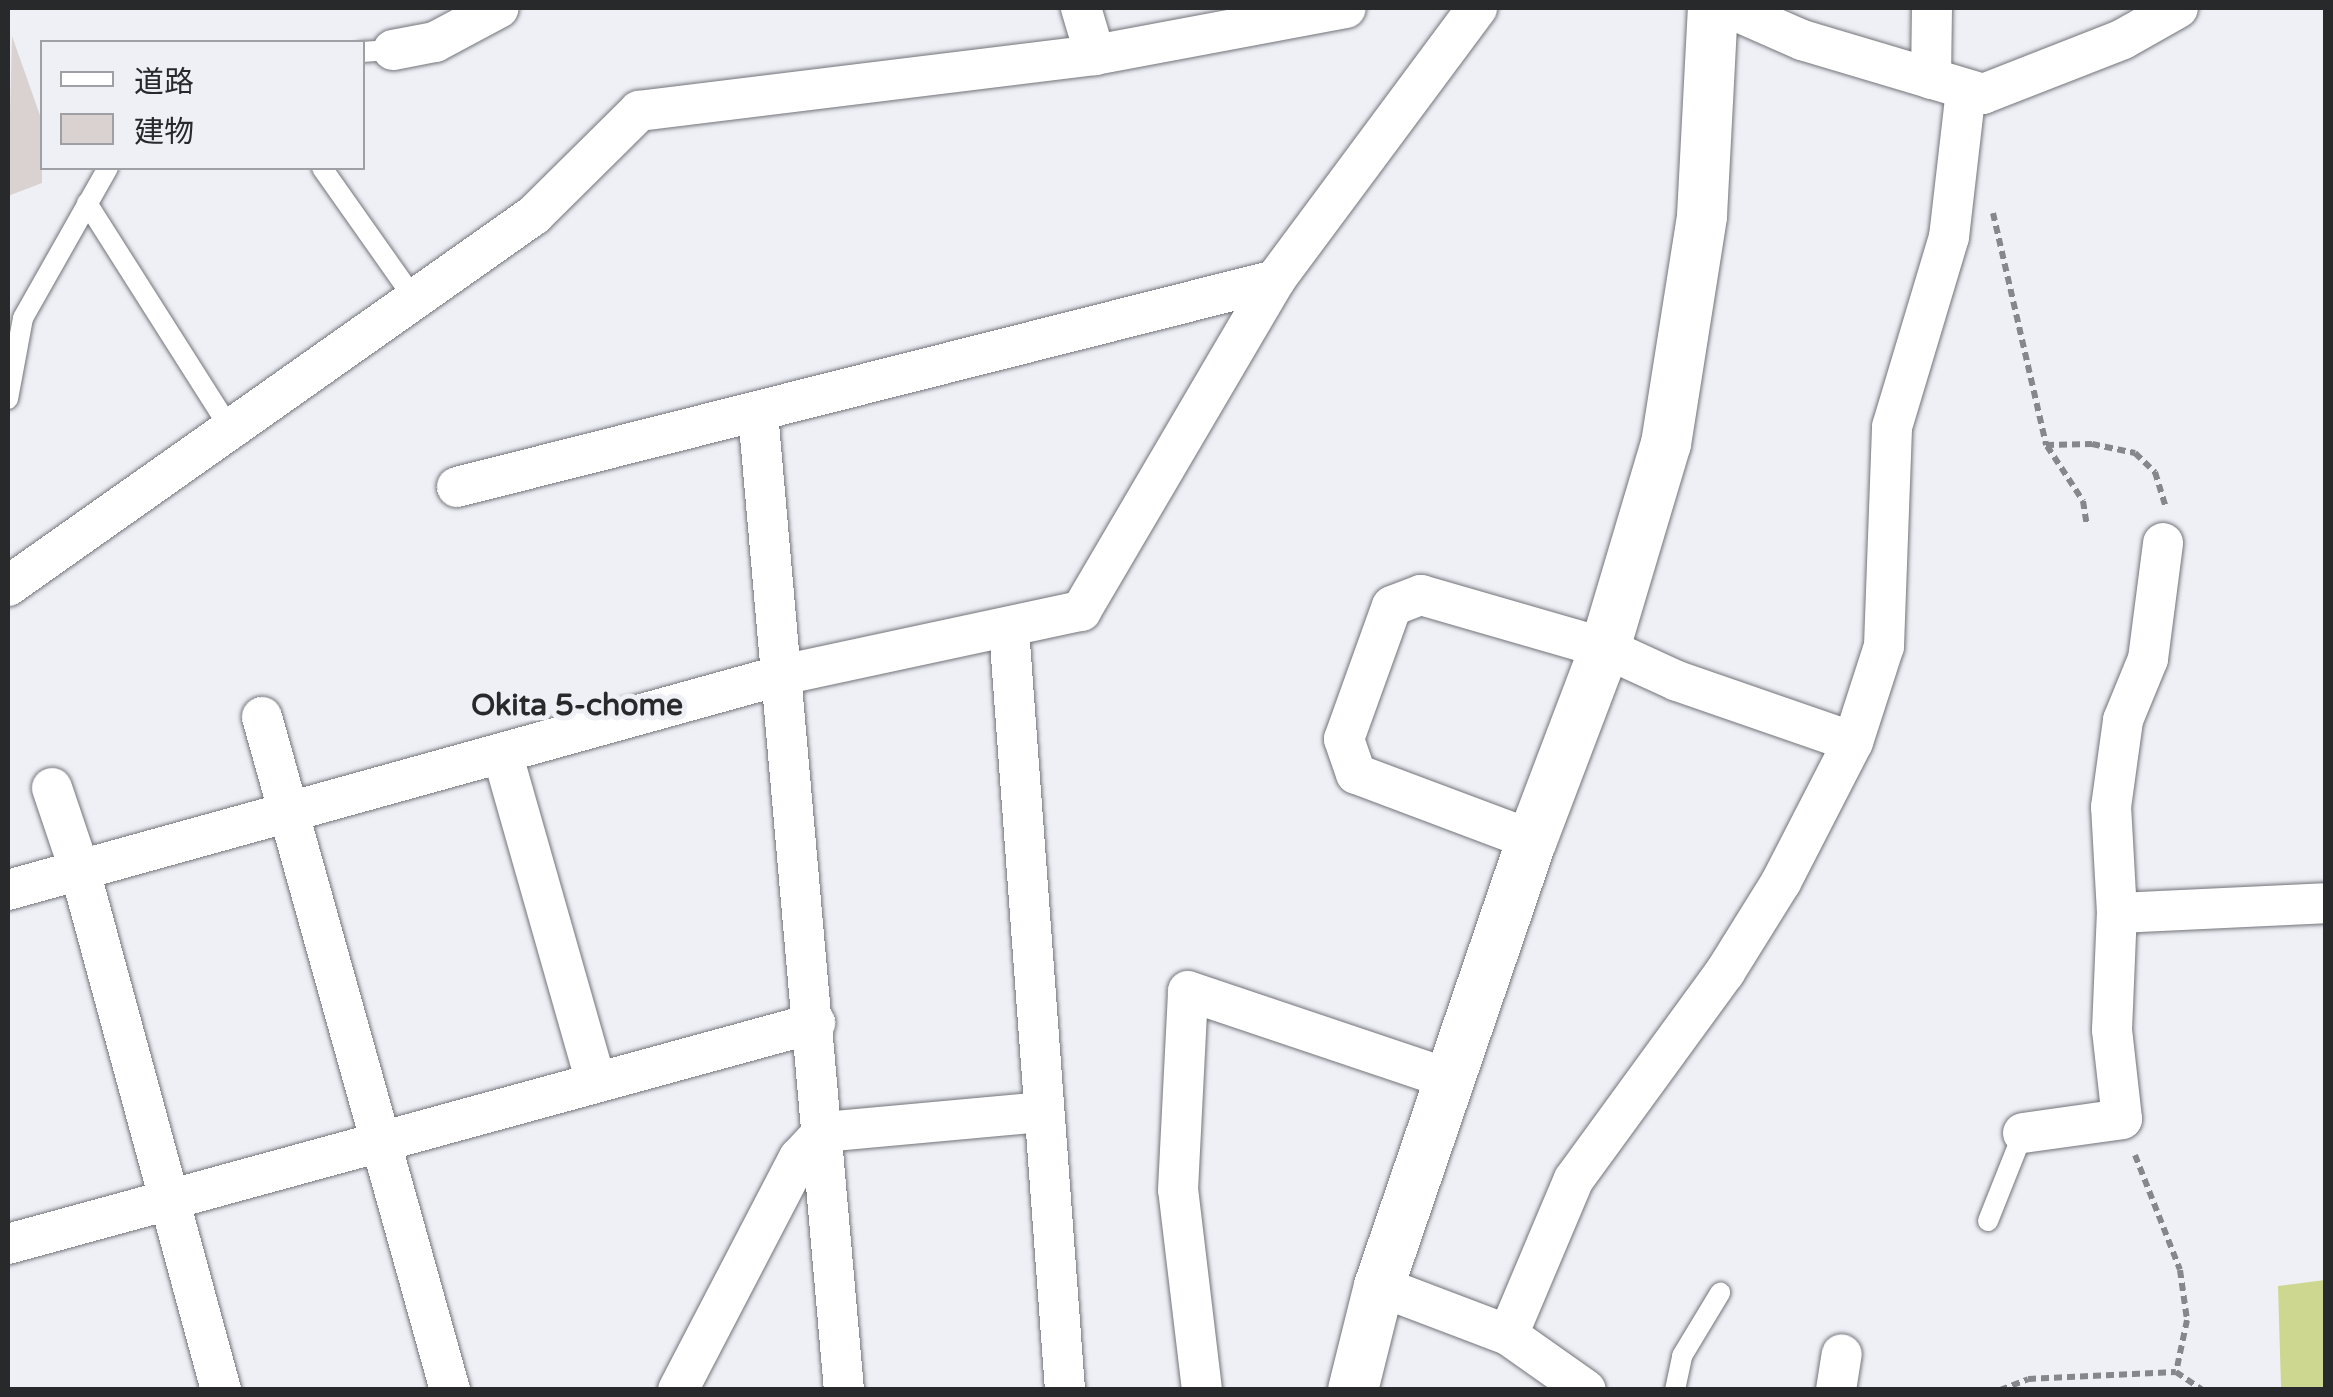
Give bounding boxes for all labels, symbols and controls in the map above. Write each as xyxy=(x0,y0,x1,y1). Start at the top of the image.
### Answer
legend xyxy=(40,40,365,170)
text: 道路 xyxy=(134,64,194,101)
text: 建物 xyxy=(134,114,194,151)
district label: Okita 5-chome xyxy=(471,688,683,724)

